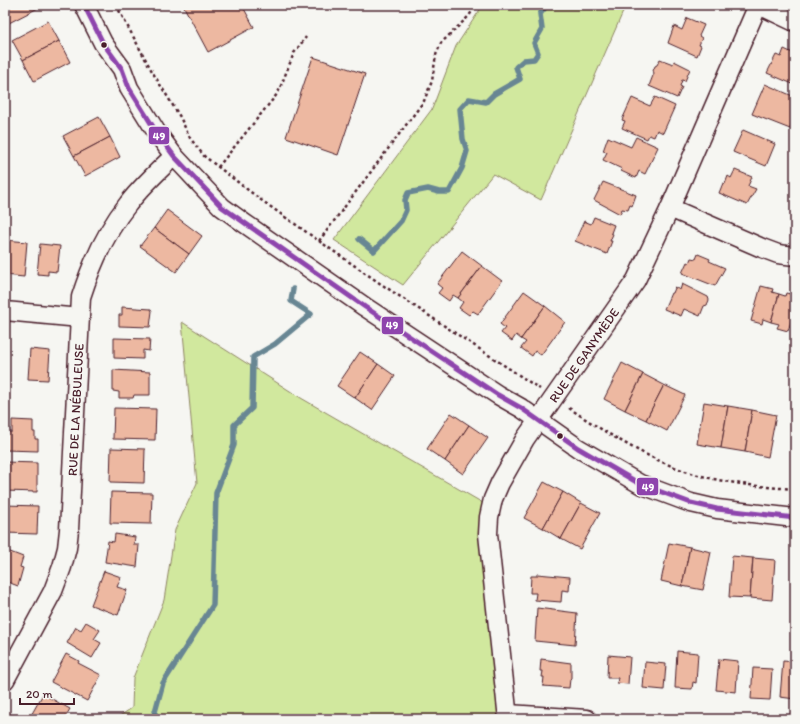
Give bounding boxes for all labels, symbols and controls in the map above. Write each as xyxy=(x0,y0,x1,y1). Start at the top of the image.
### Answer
unlabelled marker xyxy=(99,40,109,50)
line badge: 49 xyxy=(148,126,170,145)
text: 49 xyxy=(153,130,165,143)
street label: RUE DE GANYMÈDE xyxy=(546,305,622,405)
line badge: 49 xyxy=(381,316,404,335)
text: 49 xyxy=(386,319,398,332)
street label: RUE DE LA NÉBULEUSE xyxy=(65,343,87,476)
unlabelled marker xyxy=(555,431,565,441)
line badge: 49 xyxy=(636,477,659,496)
text: 49 xyxy=(642,481,654,494)
scale bar xyxy=(20,680,74,706)
text: 20 m xyxy=(26,687,53,701)

